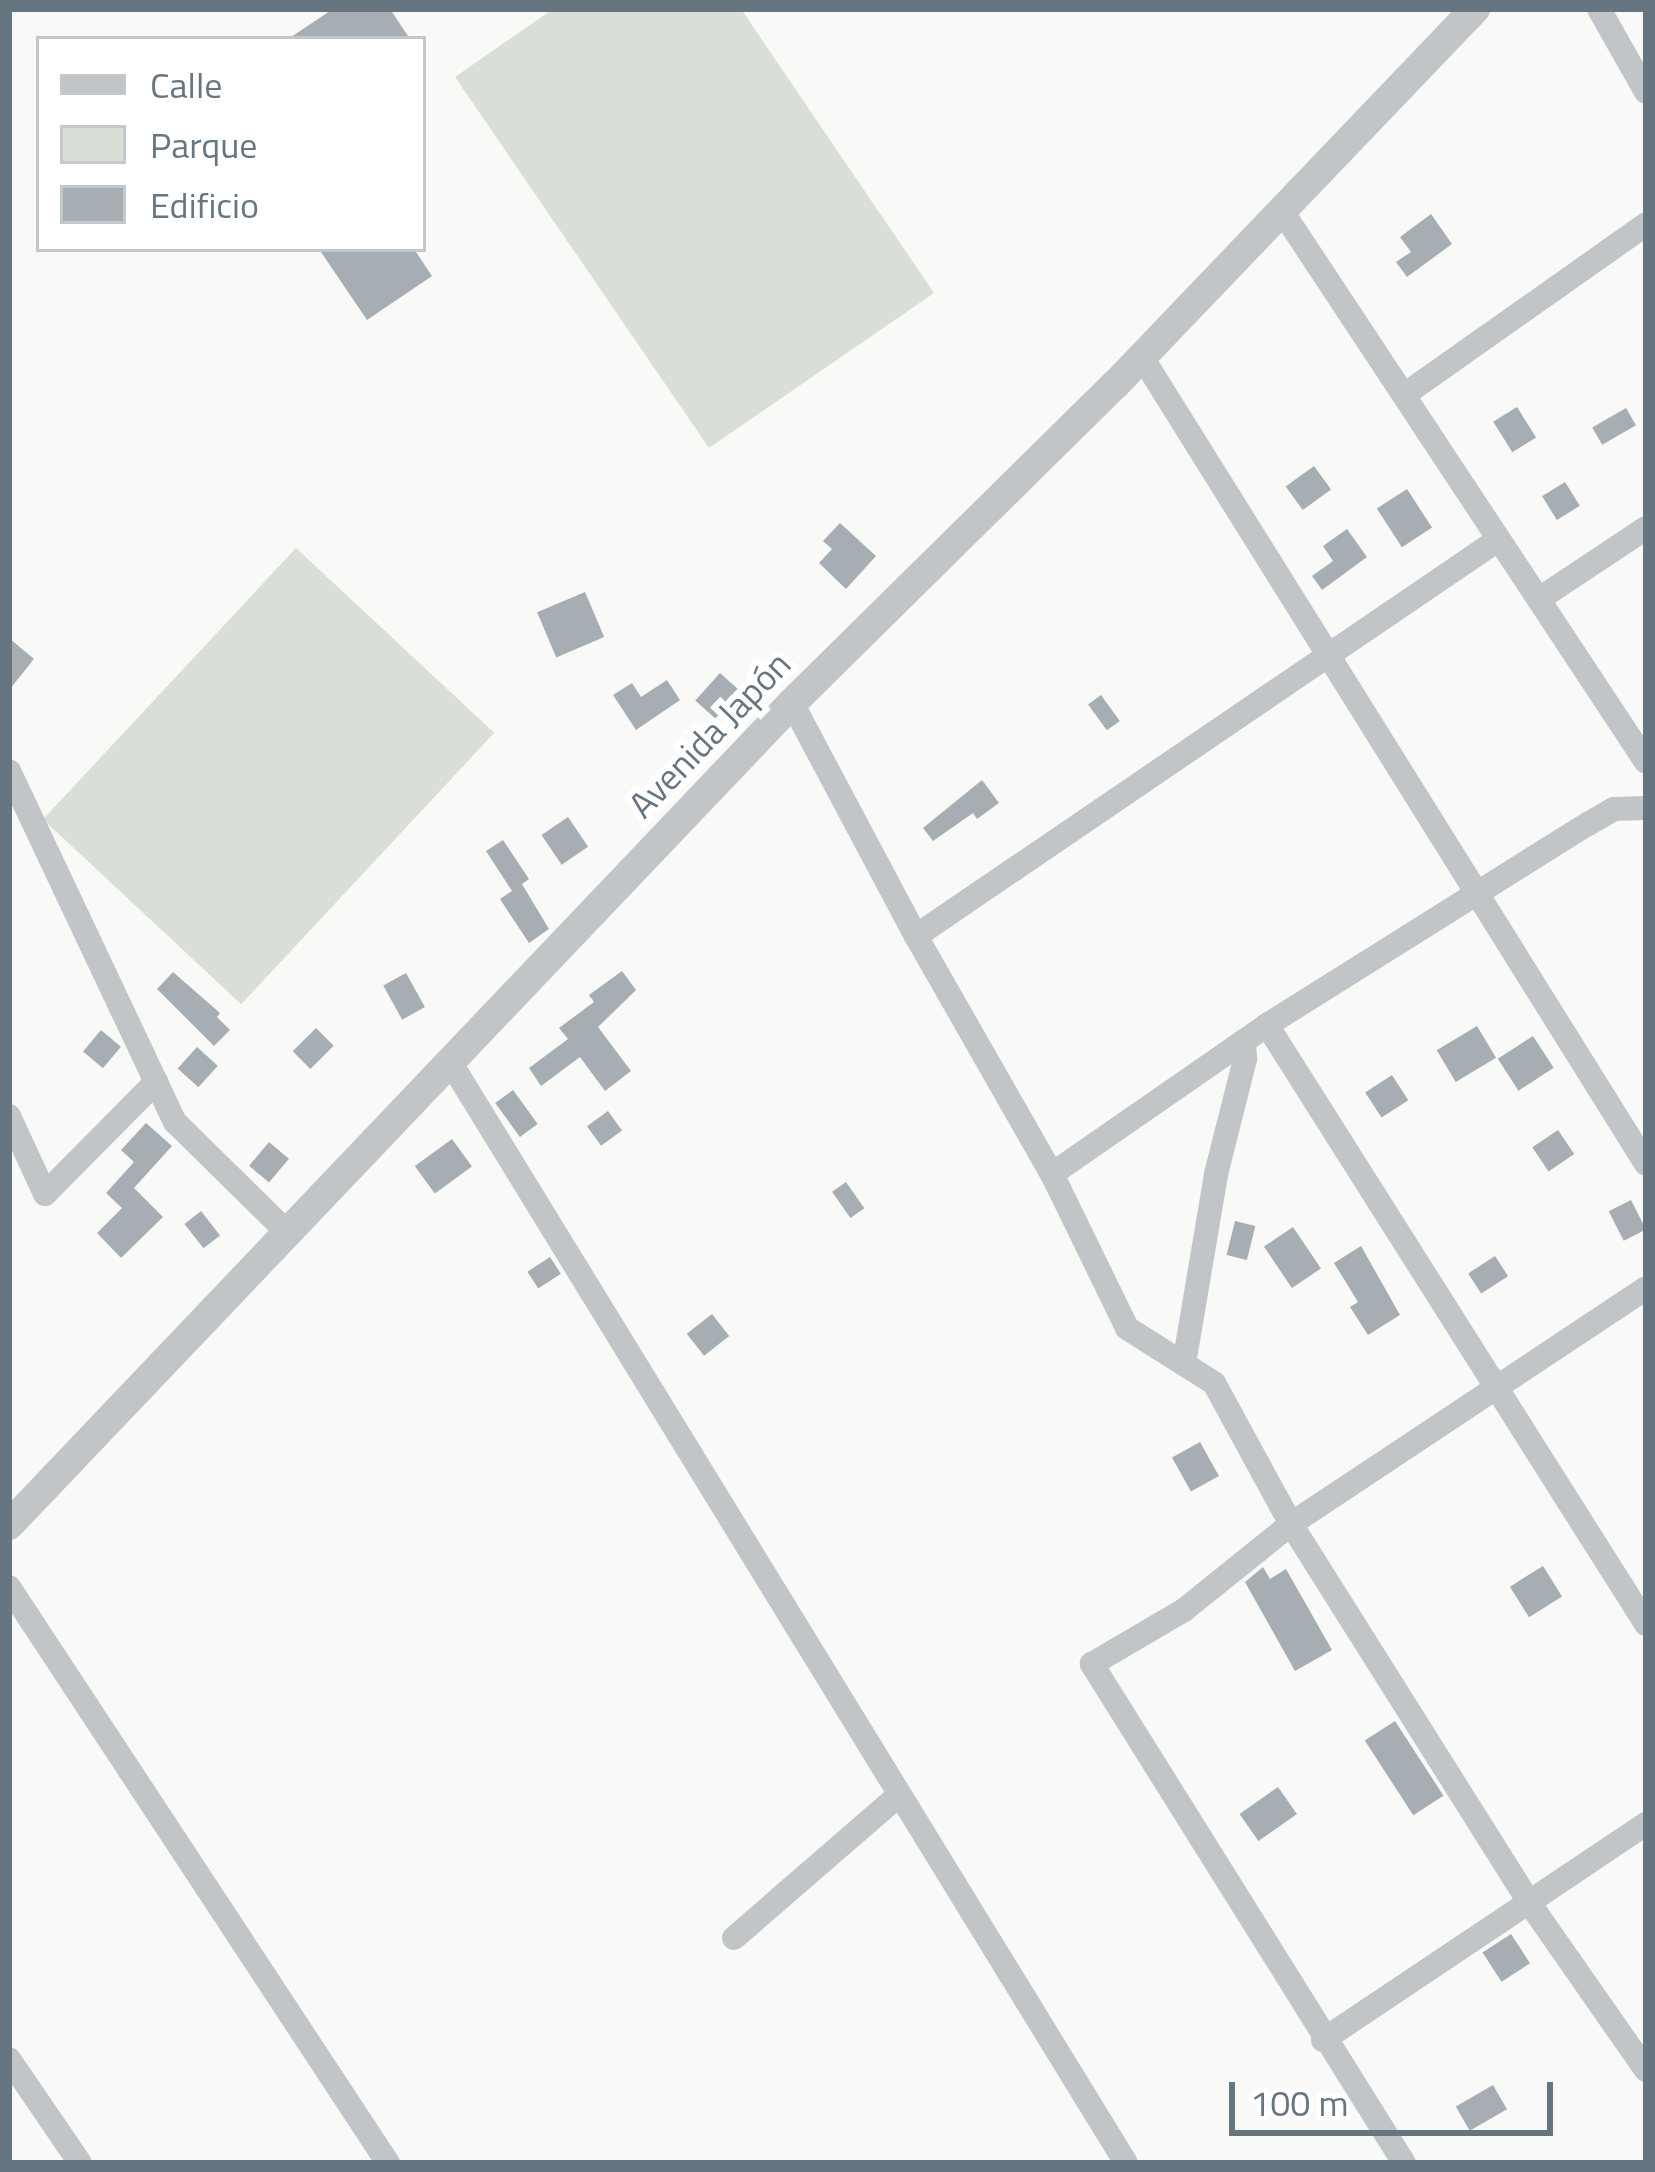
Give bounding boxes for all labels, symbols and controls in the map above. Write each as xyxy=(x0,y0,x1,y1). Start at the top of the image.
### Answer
legend xyxy=(36,36,426,252)
text: Calle xyxy=(150,57,222,112)
text: Parque xyxy=(150,117,257,172)
text: Edificio xyxy=(150,177,259,232)
street label: Avenida Japón xyxy=(619,642,799,826)
scale bar xyxy=(1235,2058,1559,2132)
text: 100 m xyxy=(1250,2075,1349,2130)

